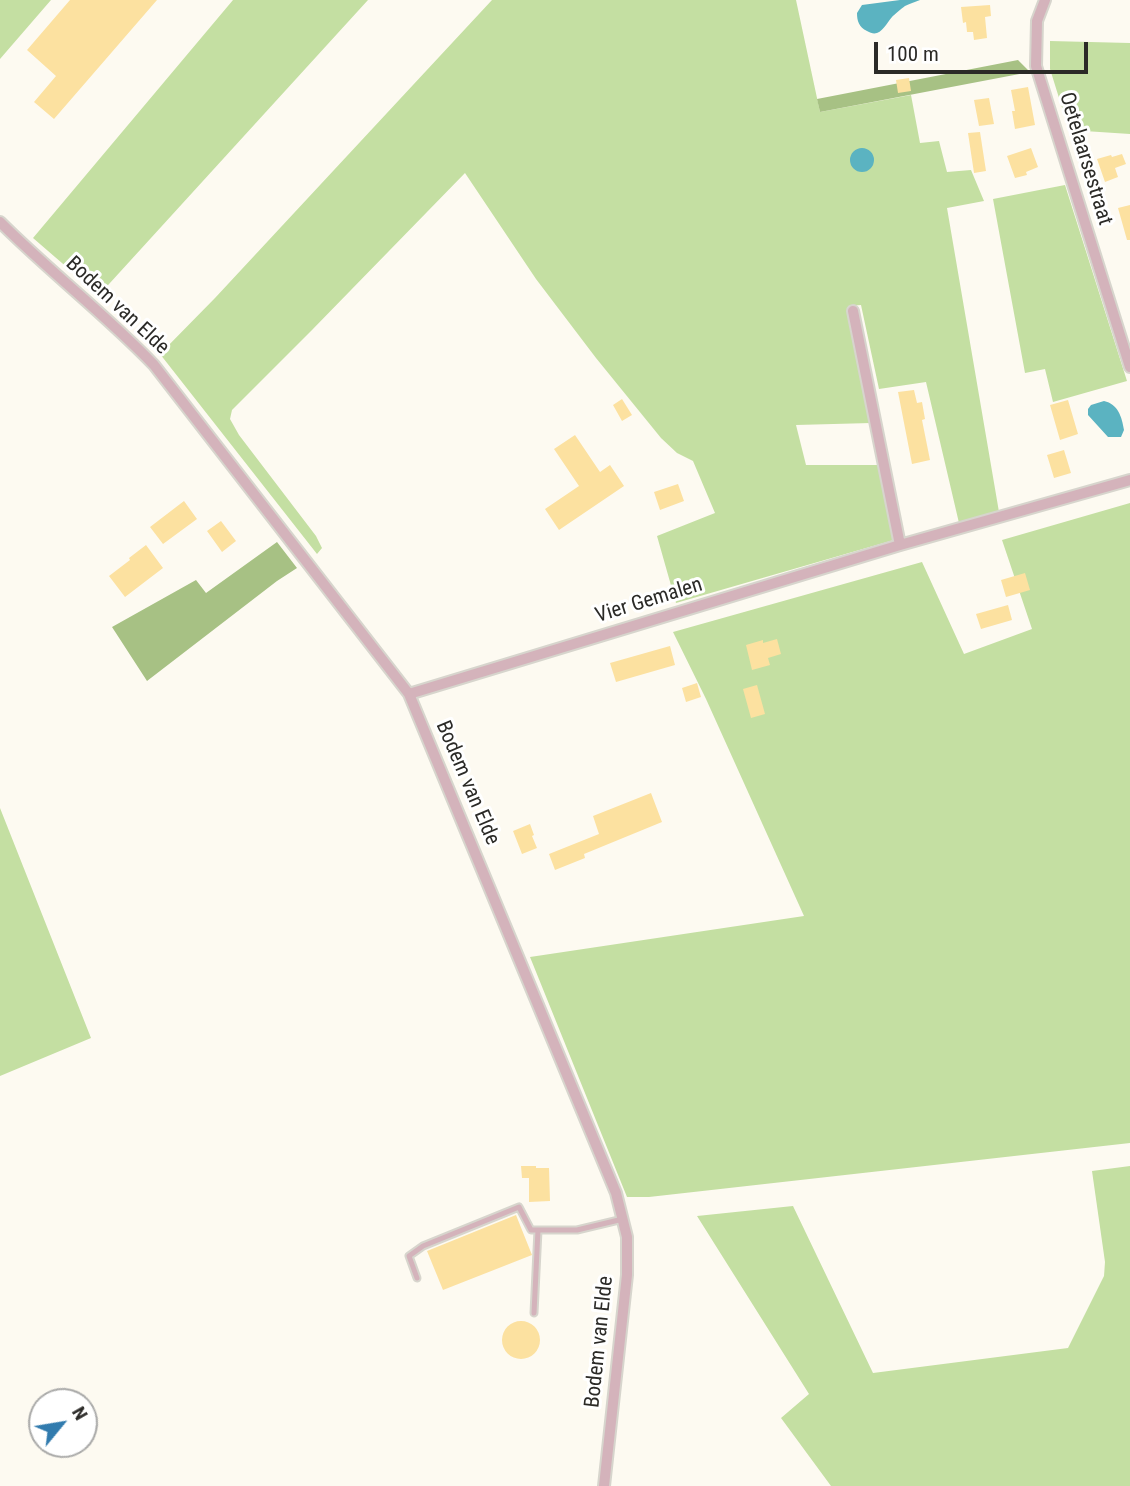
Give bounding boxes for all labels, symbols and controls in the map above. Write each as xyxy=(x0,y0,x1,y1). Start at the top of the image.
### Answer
scale bar xyxy=(878,28,1092,72)
text: 100 m xyxy=(887,42,939,66)
street label: Oetelaarsestraat xyxy=(1053,90,1117,228)
street label: Bodem van Elde xyxy=(60,252,174,360)
street label: Vier Gemalen xyxy=(592,573,706,629)
street label: Bodem van Elde xyxy=(430,717,504,849)
street label: Bodem van Elde xyxy=(581,1275,619,1409)
north arrow xyxy=(28,1388,98,1458)
text: N xyxy=(67,1402,93,1424)

